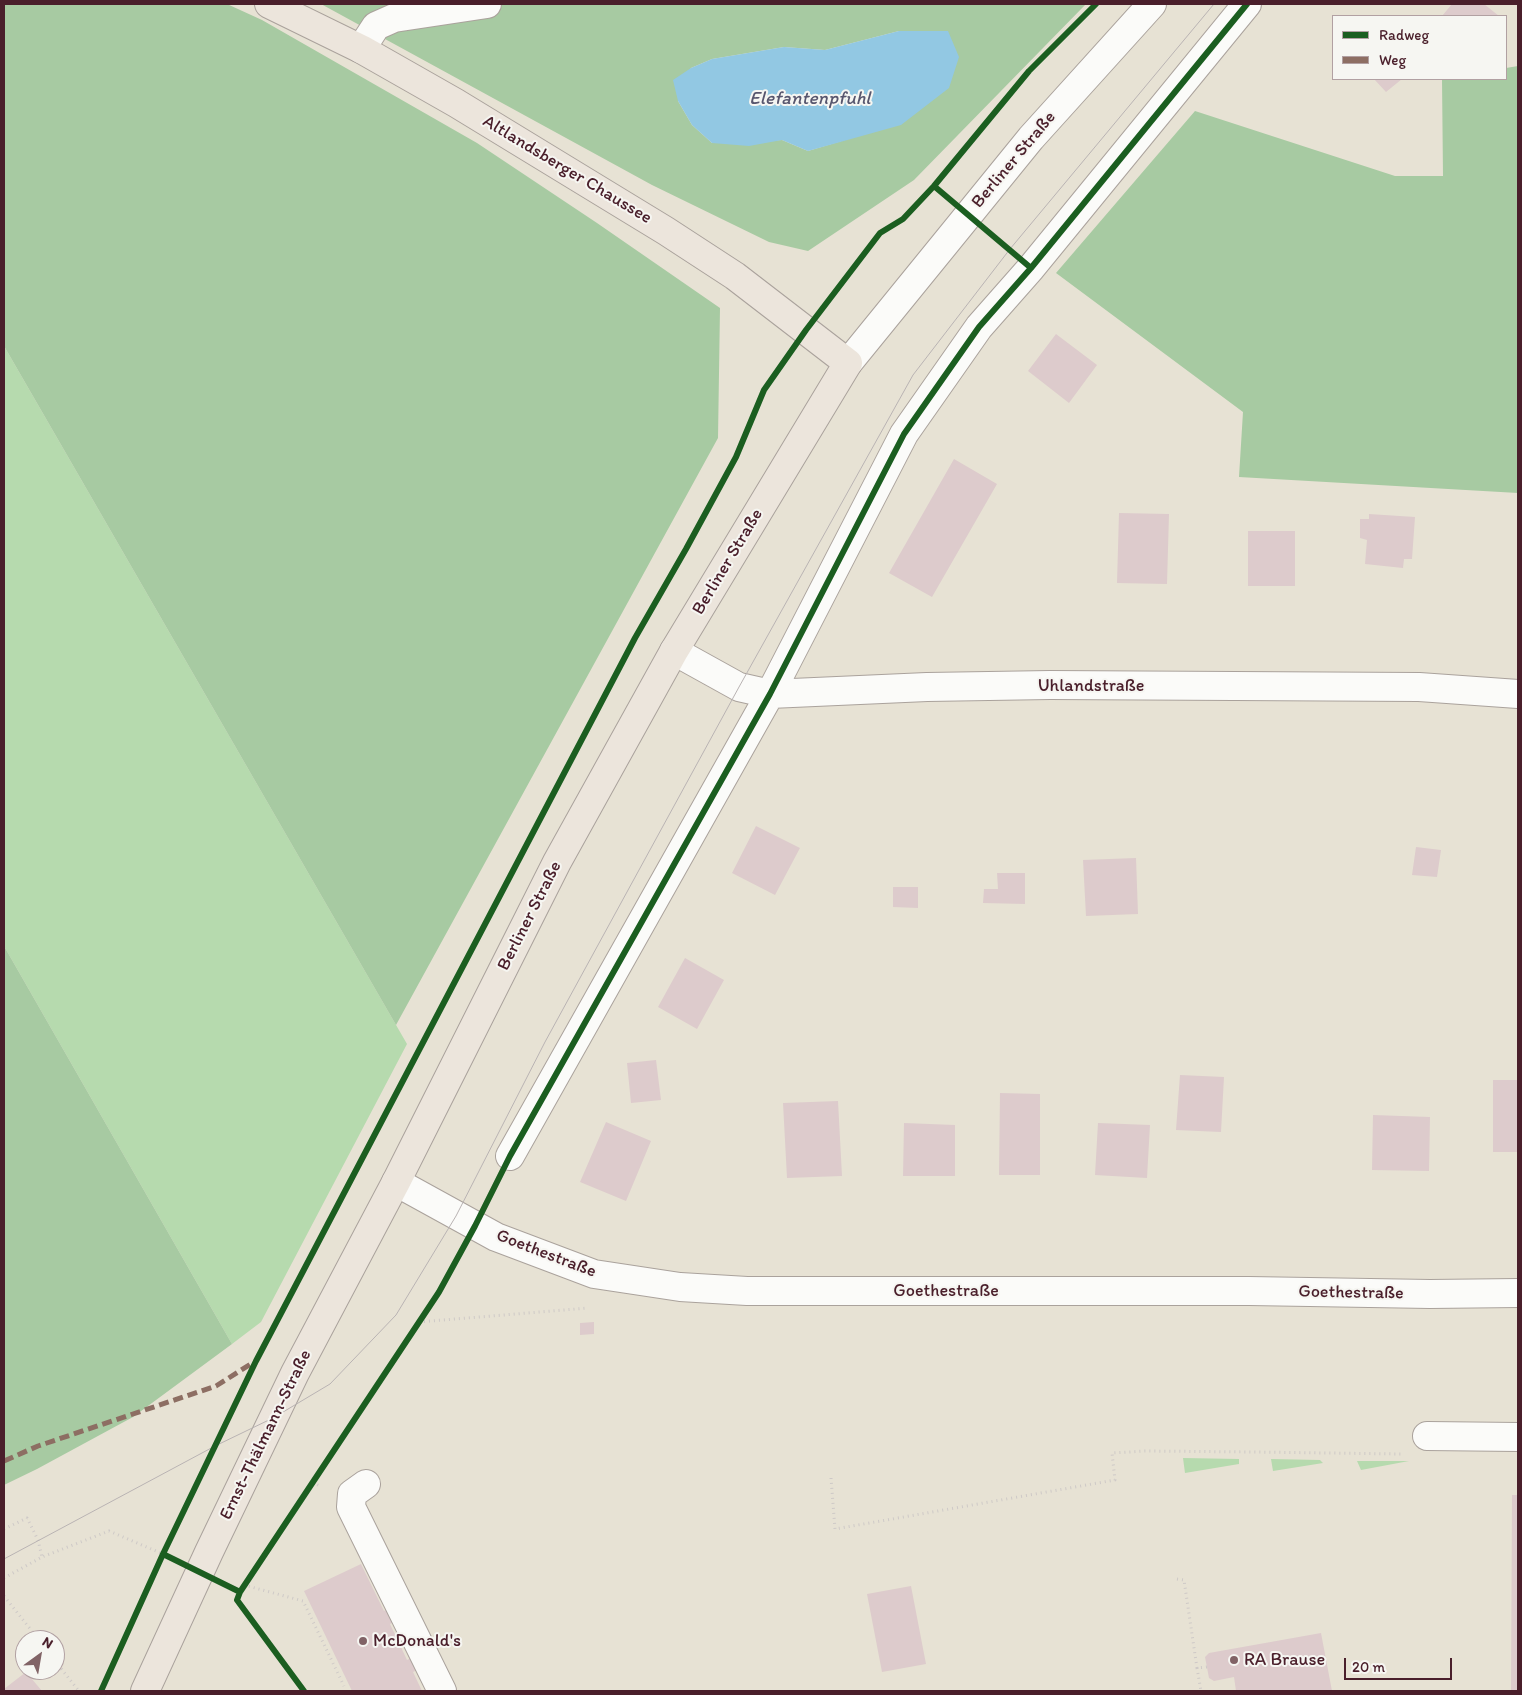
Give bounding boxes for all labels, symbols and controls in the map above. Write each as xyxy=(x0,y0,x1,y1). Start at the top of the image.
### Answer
legend xyxy=(1332,15,1507,80)
text: Radweg xyxy=(1379,26,1429,44)
text: Weg xyxy=(1379,51,1406,69)
water label: Elefantenpfuhl xyxy=(749,88,871,110)
street label: Berliner Straße xyxy=(967,107,1061,213)
street label: Altlandsberger Chaussee xyxy=(479,111,655,229)
street label: Berliner Straße xyxy=(688,505,768,619)
street label: Uhlandstraße xyxy=(1038,675,1144,697)
street label: Berliner Straße xyxy=(493,858,567,974)
street label: Goethestraße xyxy=(493,1225,599,1283)
street label: Goethestraße xyxy=(893,1280,999,1302)
street label: Goethestraße xyxy=(1298,1281,1404,1305)
street label: Ernst-Thälmann-Straße xyxy=(215,1346,317,1524)
north arrow xyxy=(15,1630,65,1680)
place label: McDonald's xyxy=(373,1630,461,1652)
text: N xyxy=(39,1633,56,1652)
marker: McDonald's xyxy=(357,1635,369,1647)
scale bar xyxy=(1347,1648,1454,1680)
place label: RA Brause xyxy=(1244,1649,1325,1671)
marker: RA Brause xyxy=(1228,1654,1240,1666)
text: 20 m xyxy=(1352,1658,1385,1676)

